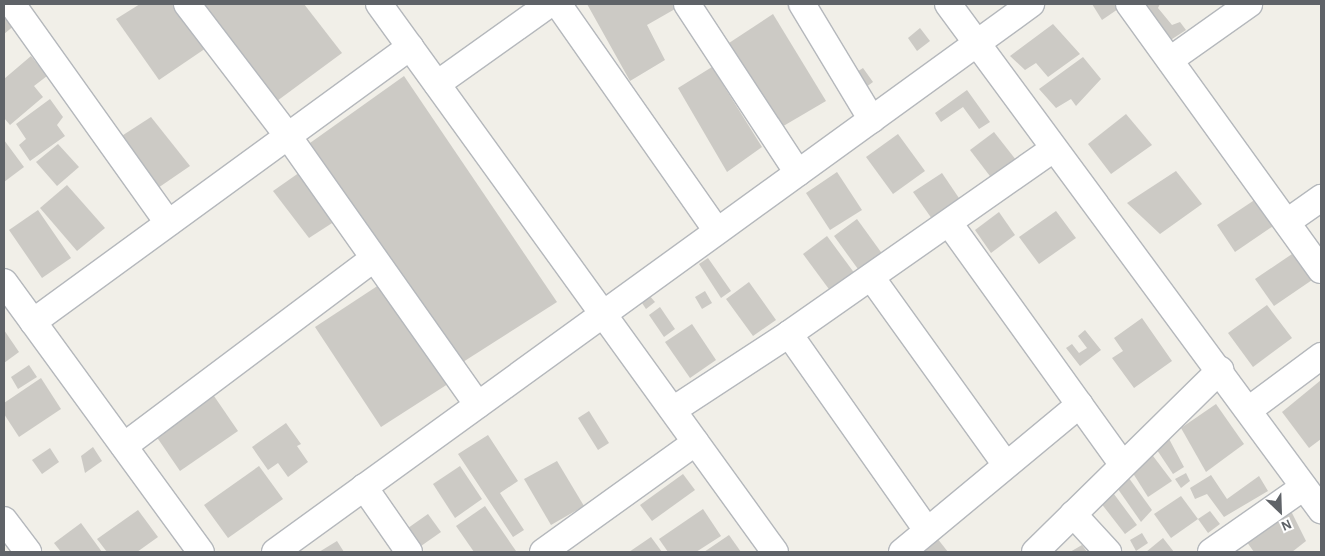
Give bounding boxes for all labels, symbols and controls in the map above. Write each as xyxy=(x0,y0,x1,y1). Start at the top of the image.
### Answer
north arrow xyxy=(1255,486,1305,536)
text: N xyxy=(1279,516,1293,533)

